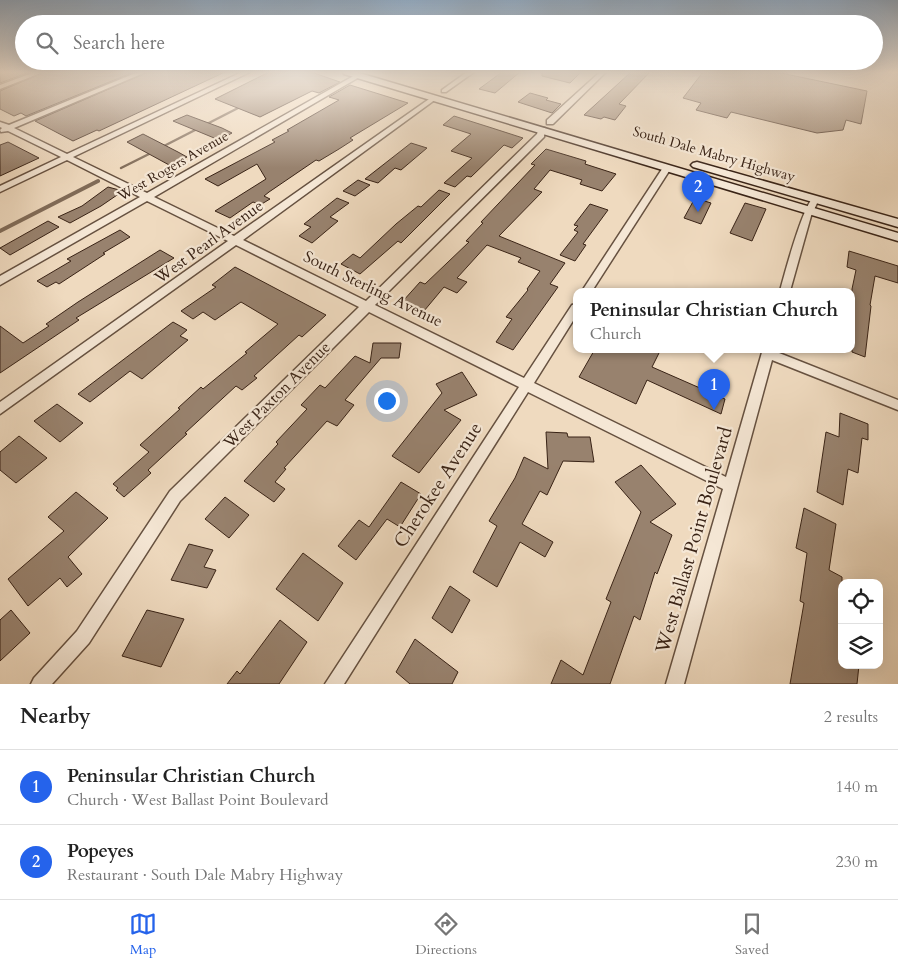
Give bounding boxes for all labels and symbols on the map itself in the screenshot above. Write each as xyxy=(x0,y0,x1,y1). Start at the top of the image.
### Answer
street label: South Dale Mabry Highway xyxy=(631,122,798,186)
street label: West Rogers Avenue xyxy=(113,126,232,206)
pin: 2 xyxy=(682,171,714,212)
street label: West Pearl Avenue xyxy=(149,195,268,290)
street label: South Sterling Avenue xyxy=(300,246,446,332)
street label: West Paxton Avenue xyxy=(218,337,335,454)
pin: 1 xyxy=(698,369,730,410)
your location xyxy=(374,388,400,414)
street label: Cherokee Avenue xyxy=(388,417,488,553)
street label: West Ballast Point Boulevard xyxy=(649,424,739,657)

